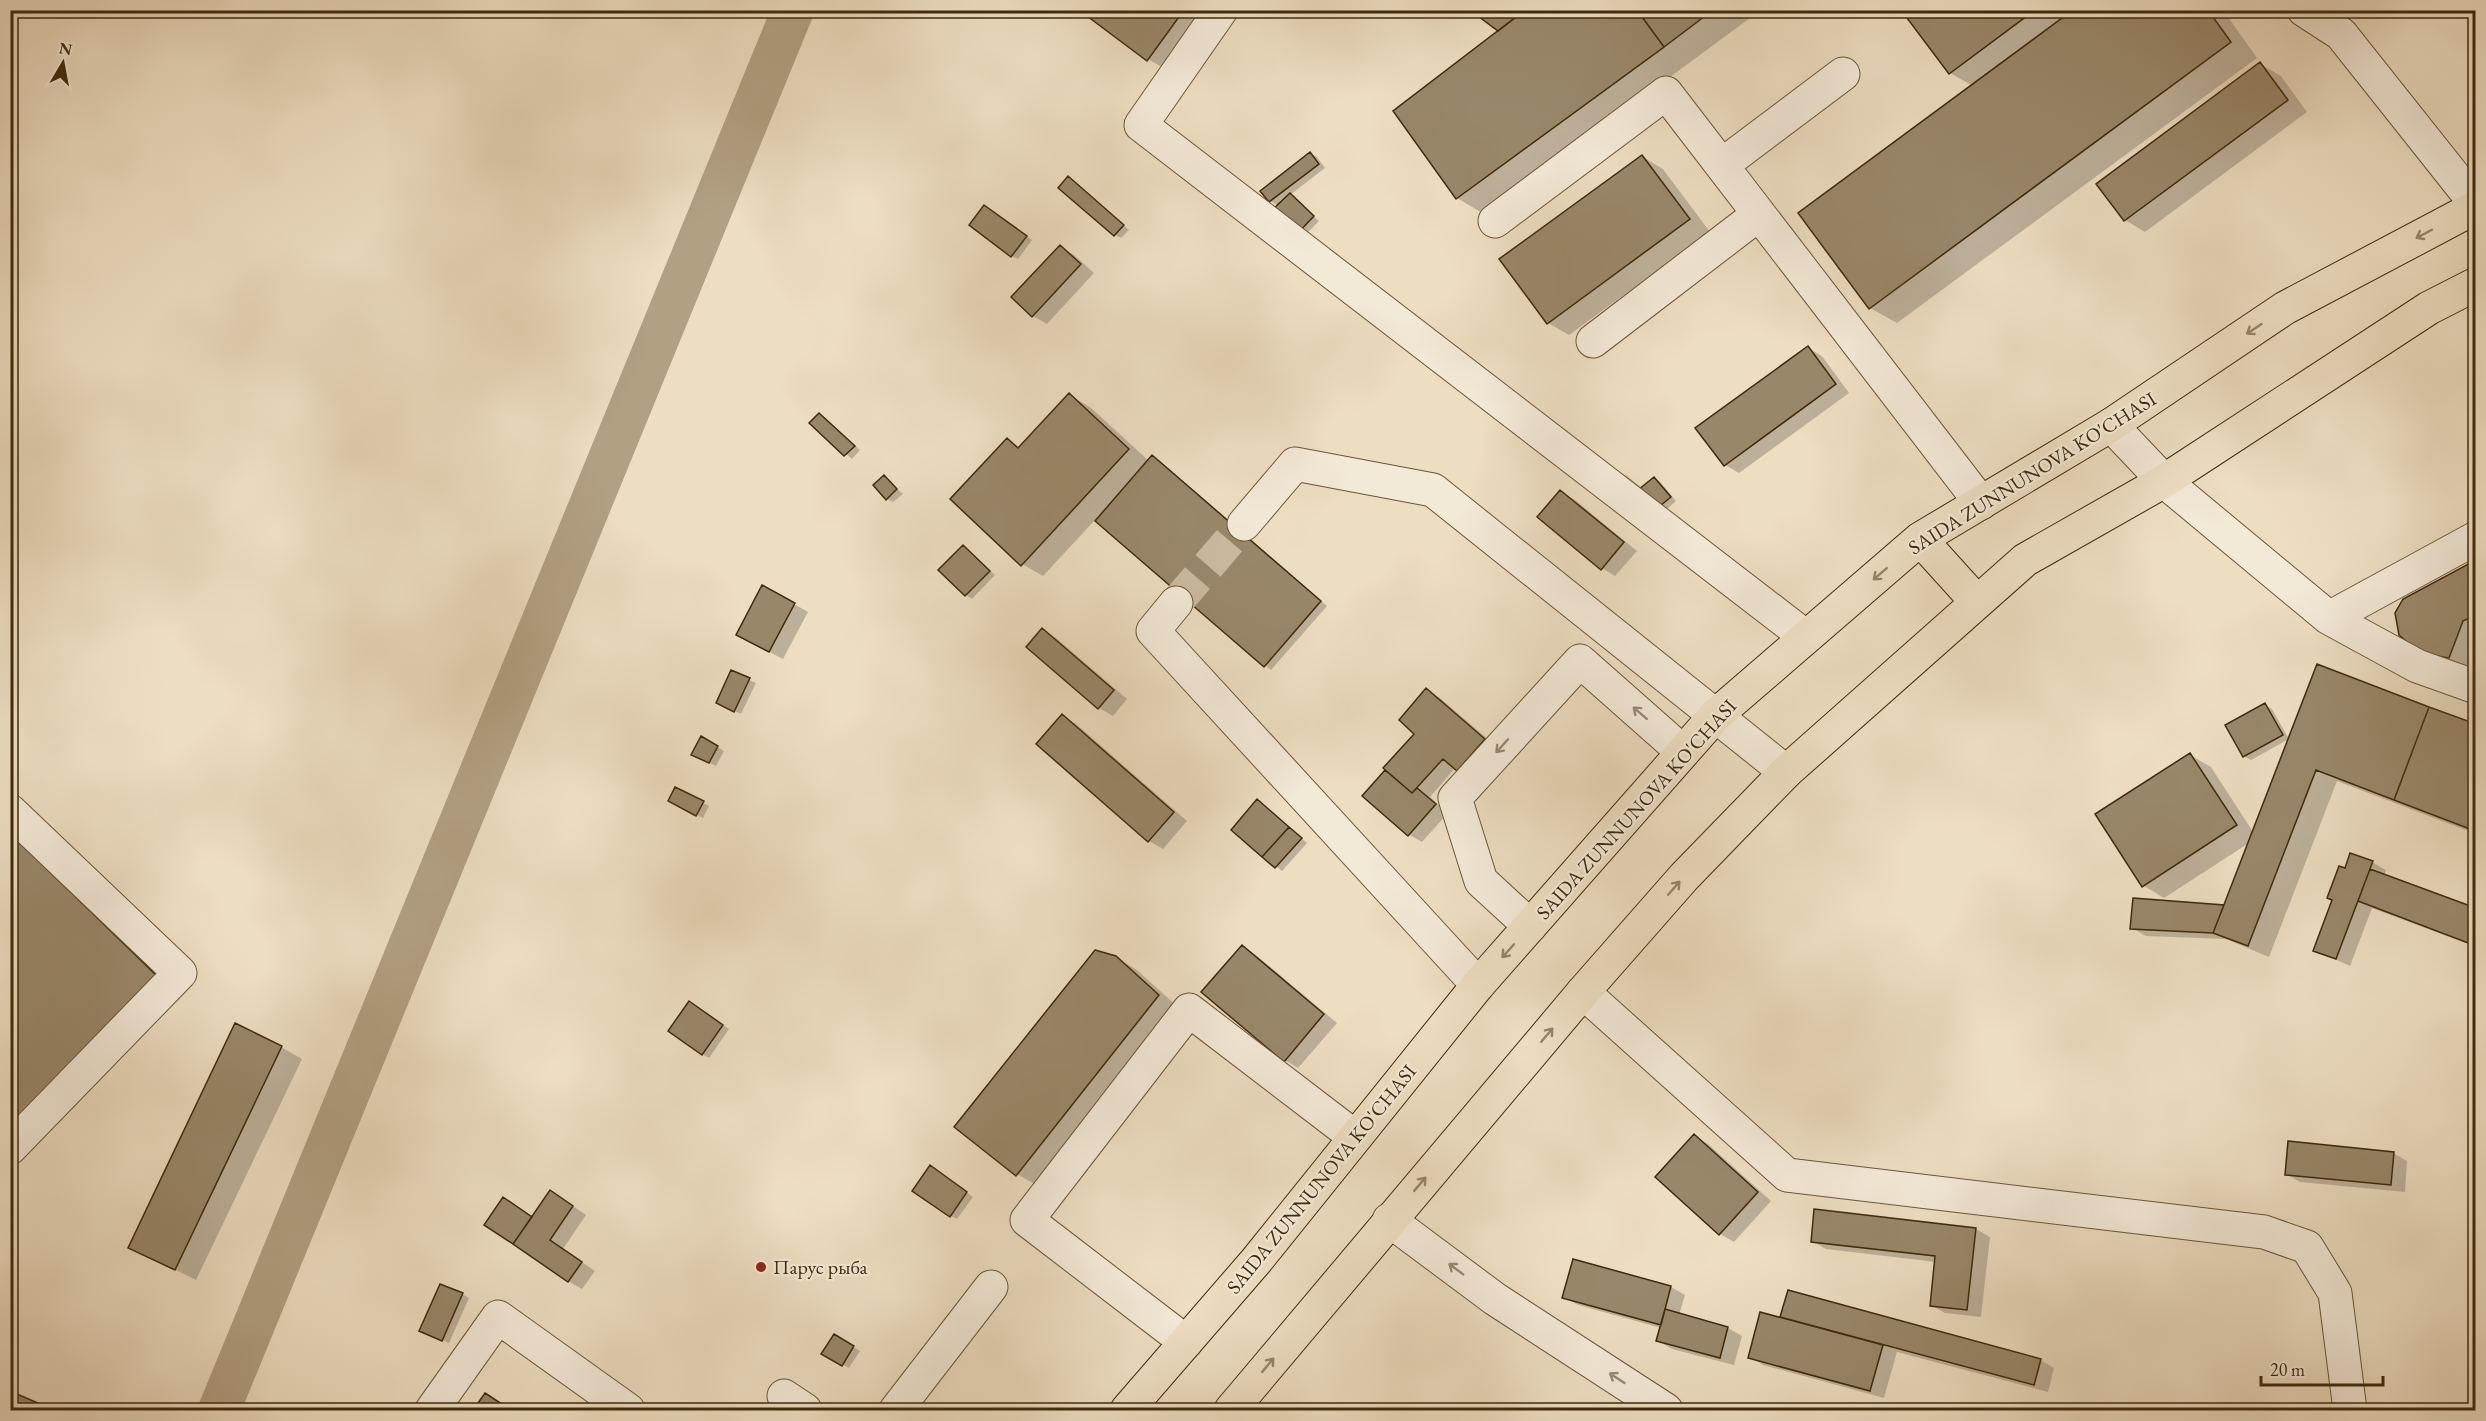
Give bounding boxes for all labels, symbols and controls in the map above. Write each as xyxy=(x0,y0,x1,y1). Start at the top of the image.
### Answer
north arrow xyxy=(33,33,93,93)
text: N xyxy=(57,37,74,60)
one-way arrow xyxy=(2416,228,2433,240)
one-way arrow xyxy=(2246,323,2263,335)
street label: SAIDA ZUNNUNOVA KO'CHASI xyxy=(1903,386,2161,560)
one-way arrow xyxy=(1873,567,1888,581)
street label: SAIDA ZUNNUNOVA KO'CHASI xyxy=(1530,693,1742,925)
one-way arrow xyxy=(1632,706,1647,720)
one-way arrow xyxy=(1495,739,1509,754)
one-way arrow xyxy=(1668,880,1681,896)
one-way arrow xyxy=(1501,943,1515,958)
one-way arrow xyxy=(1540,1027,1553,1043)
street label: SAIDA ZUNNUNOVA KO'CHASI xyxy=(1220,1059,1422,1299)
one-way arrow xyxy=(1413,1177,1427,1192)
place label: Парус рыба xyxy=(773,1254,867,1280)
marker: Парус рыба xyxy=(754,1260,768,1274)
one-way arrow xyxy=(1448,1263,1464,1276)
scale bar xyxy=(2261,1349,2382,1387)
one-way arrow xyxy=(1261,1358,1275,1373)
text: 20 m xyxy=(2270,1358,2305,1381)
one-way arrow xyxy=(1609,1372,1626,1384)

